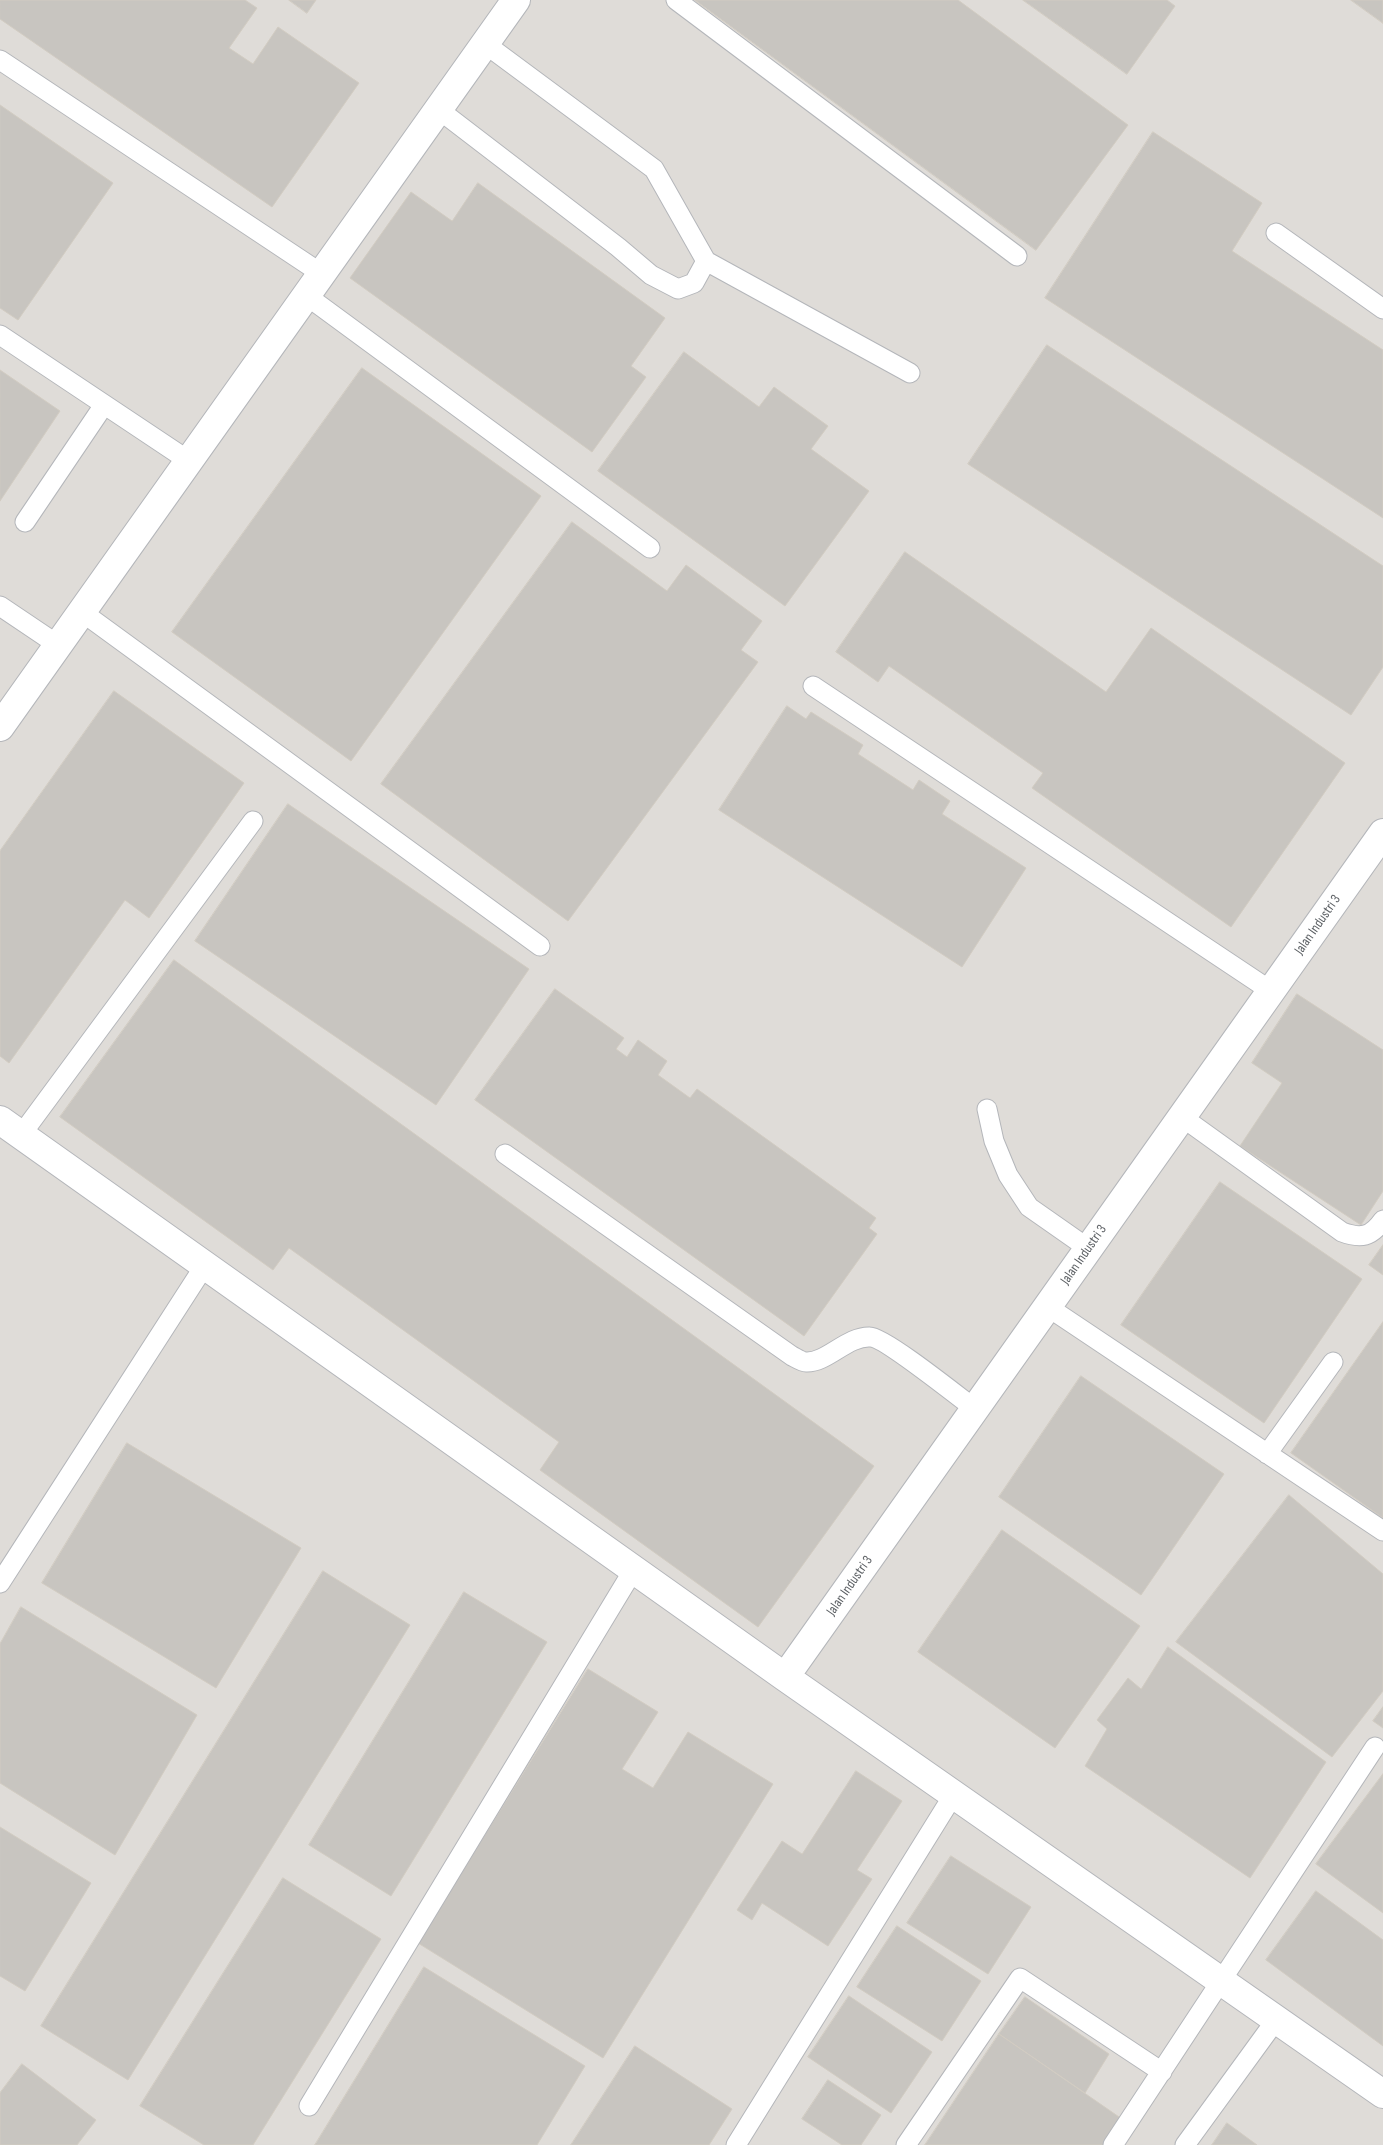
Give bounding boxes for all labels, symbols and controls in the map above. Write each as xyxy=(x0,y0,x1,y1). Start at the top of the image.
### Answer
street label: Jalan Industri 3 xyxy=(1291,892,1345,958)
street label: Jalan Industri 3 xyxy=(1057,1222,1111,1288)
street label: Jalan Industri 3 xyxy=(823,1553,877,1619)

